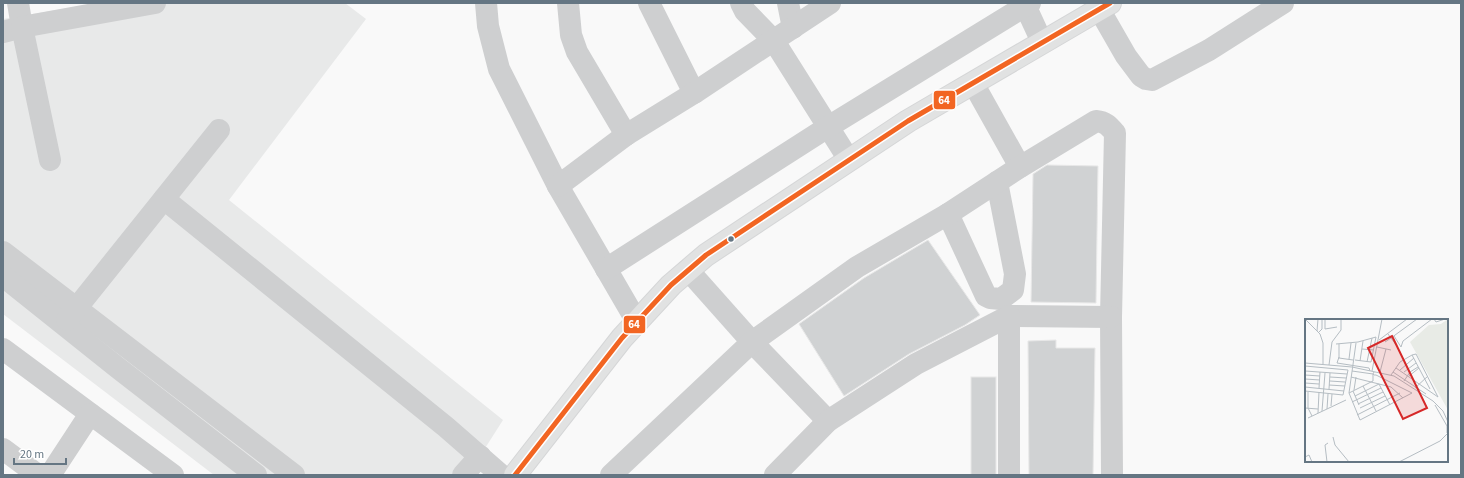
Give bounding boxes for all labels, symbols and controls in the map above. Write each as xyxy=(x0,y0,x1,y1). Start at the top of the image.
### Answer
line badge: 64 xyxy=(933,90,956,110)
text: 64 xyxy=(938,93,950,108)
unlabelled marker xyxy=(726,234,736,244)
line badge: 64 xyxy=(623,315,646,334)
text: 64 xyxy=(628,317,640,332)
inset map xyxy=(1305,319,1448,462)
scale bar xyxy=(14,440,66,466)
text: 20 m xyxy=(20,446,44,463)

